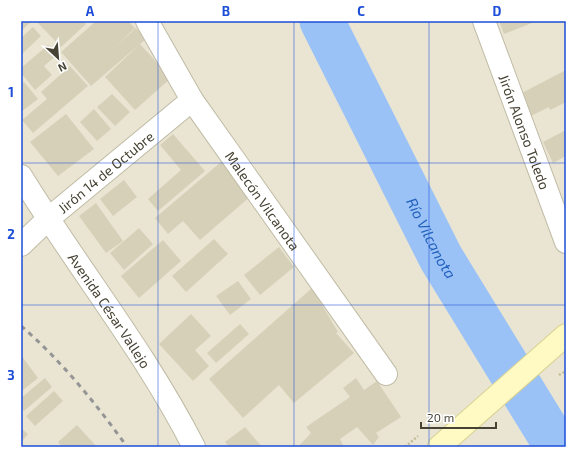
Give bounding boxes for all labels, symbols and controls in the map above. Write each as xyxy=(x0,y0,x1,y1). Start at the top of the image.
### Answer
text: A xyxy=(86,3,95,19)
text: B xyxy=(222,3,230,19)
text: C xyxy=(357,3,365,19)
text: D xyxy=(493,3,502,19)
north arrow xyxy=(38,38,78,78)
text: N xyxy=(56,60,69,75)
street label: Jirón Alonso Toledo xyxy=(496,72,554,192)
text: 1 xyxy=(8,84,14,100)
street label: Jirón 14 de Octubre xyxy=(54,127,157,216)
street label: Malecón Vilcanota xyxy=(222,148,304,253)
water label: Río Vilcanota xyxy=(403,194,460,282)
text: 2 xyxy=(7,226,15,242)
street label: Avenida César Vallejo xyxy=(65,249,155,371)
text: 3 xyxy=(7,367,15,383)
scale bar xyxy=(421,404,496,430)
text: 20 m xyxy=(427,410,454,424)

